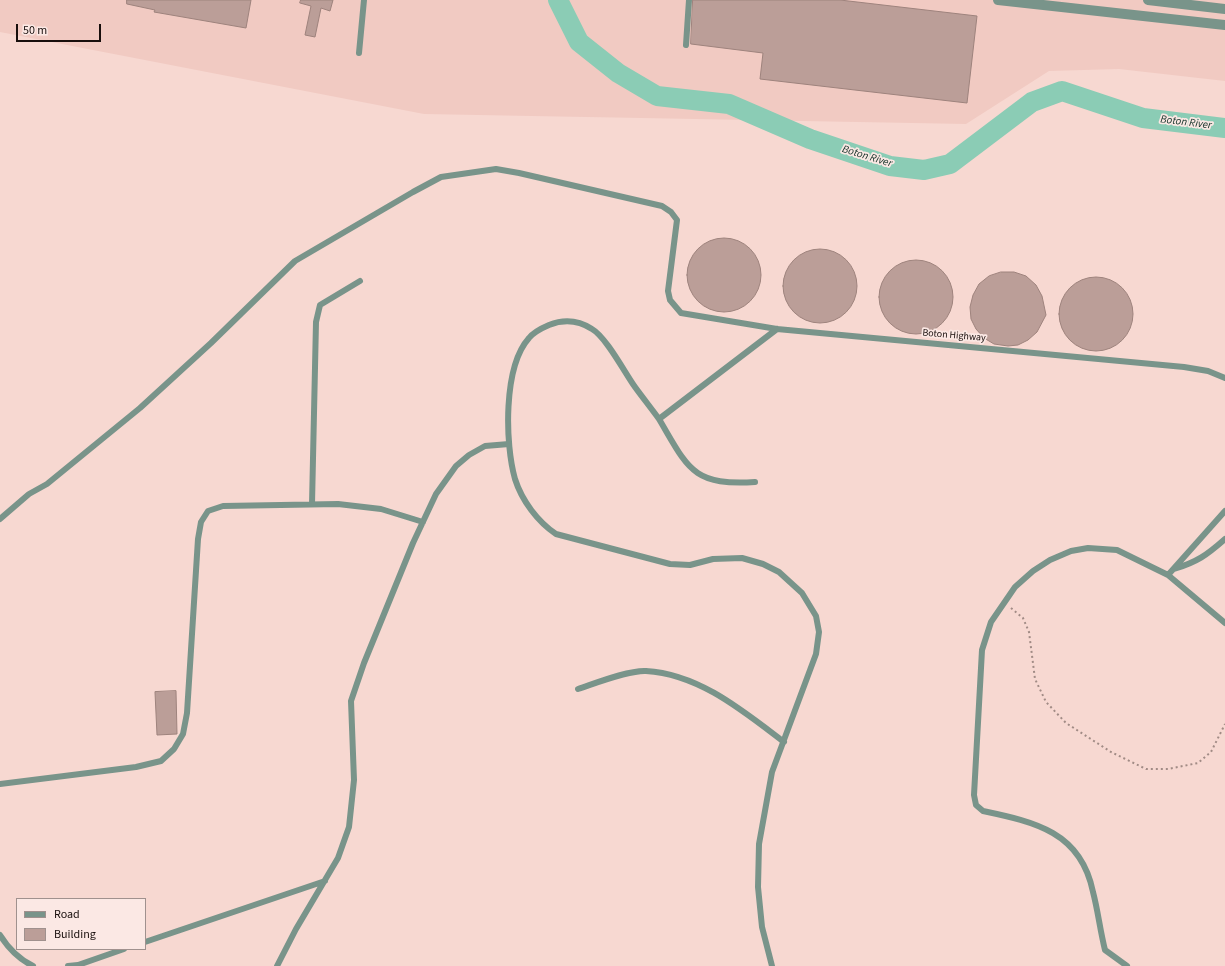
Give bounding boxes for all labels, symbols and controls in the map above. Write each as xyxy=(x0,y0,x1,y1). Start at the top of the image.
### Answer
scale bar xyxy=(18,16,103,42)
text: 50 m xyxy=(23,22,47,39)
water label: Boton River xyxy=(1160,113,1212,133)
water label: Boton River xyxy=(840,143,894,171)
street label: Boton Highway xyxy=(922,327,986,345)
legend xyxy=(16,898,146,950)
text: Road xyxy=(54,906,80,923)
text: Building xyxy=(54,926,96,943)

